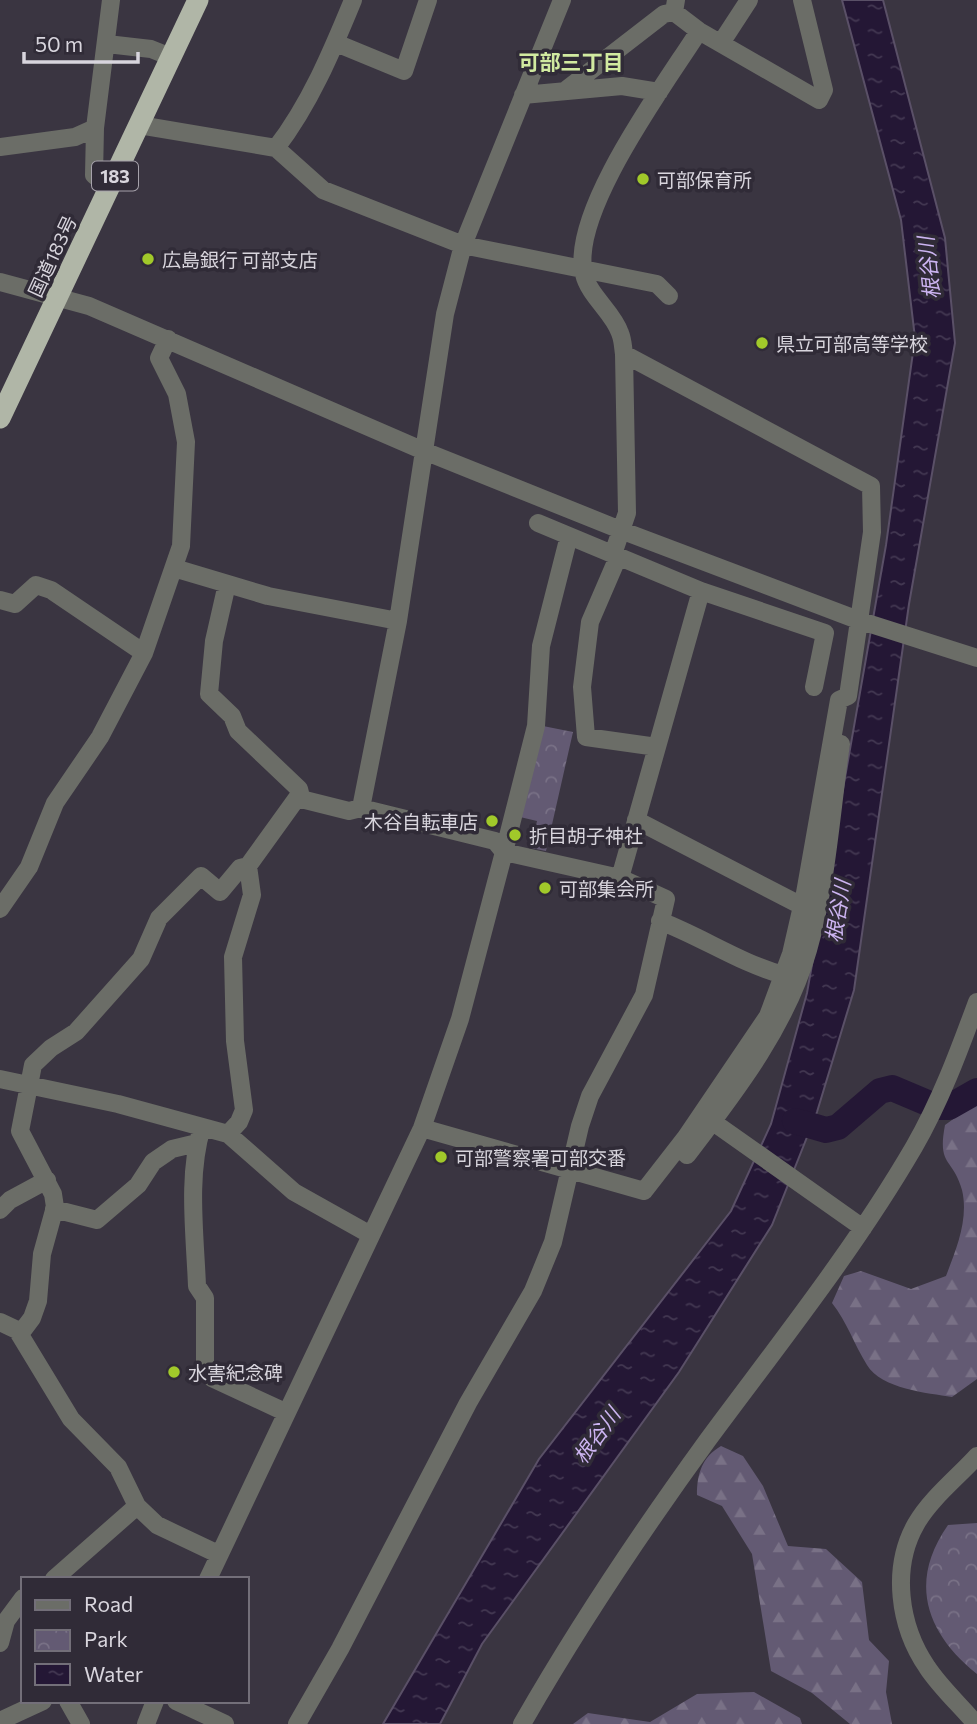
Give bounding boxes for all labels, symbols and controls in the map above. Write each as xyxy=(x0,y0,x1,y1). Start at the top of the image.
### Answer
scale bar xyxy=(24,21,138,65)
text: 50 m xyxy=(35,31,83,56)
district label: 可部三丁目 xyxy=(519,49,624,74)
road number: 183 xyxy=(92,162,138,190)
place label: 可部保育所 xyxy=(657,168,752,191)
marker: 可部保育所 xyxy=(635,171,651,187)
street label: 国道183号 xyxy=(23,212,81,300)
water label: 根谷川 xyxy=(912,233,944,301)
place label: 広島銀行 可部支店 xyxy=(162,248,318,271)
marker: 広島銀行 可部支店 xyxy=(140,251,156,267)
place label: 県立可部高等学校 xyxy=(776,332,928,355)
marker: 県立可部高等学校 xyxy=(754,335,770,351)
place label: 木谷自転車店 xyxy=(364,810,478,833)
marker: 木谷自転車店 xyxy=(484,813,500,829)
place label: 折目胡子神社 xyxy=(529,824,643,847)
marker: 折目胡子神社 xyxy=(507,827,523,843)
water label: 根谷川 xyxy=(820,876,855,944)
place label: 可部集会所 xyxy=(559,877,654,900)
marker: 可部集会所 xyxy=(537,880,553,896)
place label: 可部警察署可部交番 xyxy=(455,1146,626,1169)
marker: 可部警察署可部交番 xyxy=(433,1149,449,1165)
place label: 水害紀念碑 xyxy=(188,1361,283,1384)
marker: 水害紀念碑 xyxy=(166,1364,182,1380)
water label: 根谷川 xyxy=(567,1401,626,1468)
legend xyxy=(21,1577,248,1703)
text: Road xyxy=(84,1591,133,1616)
text: Park xyxy=(84,1626,128,1651)
text: Water xyxy=(84,1661,143,1686)

